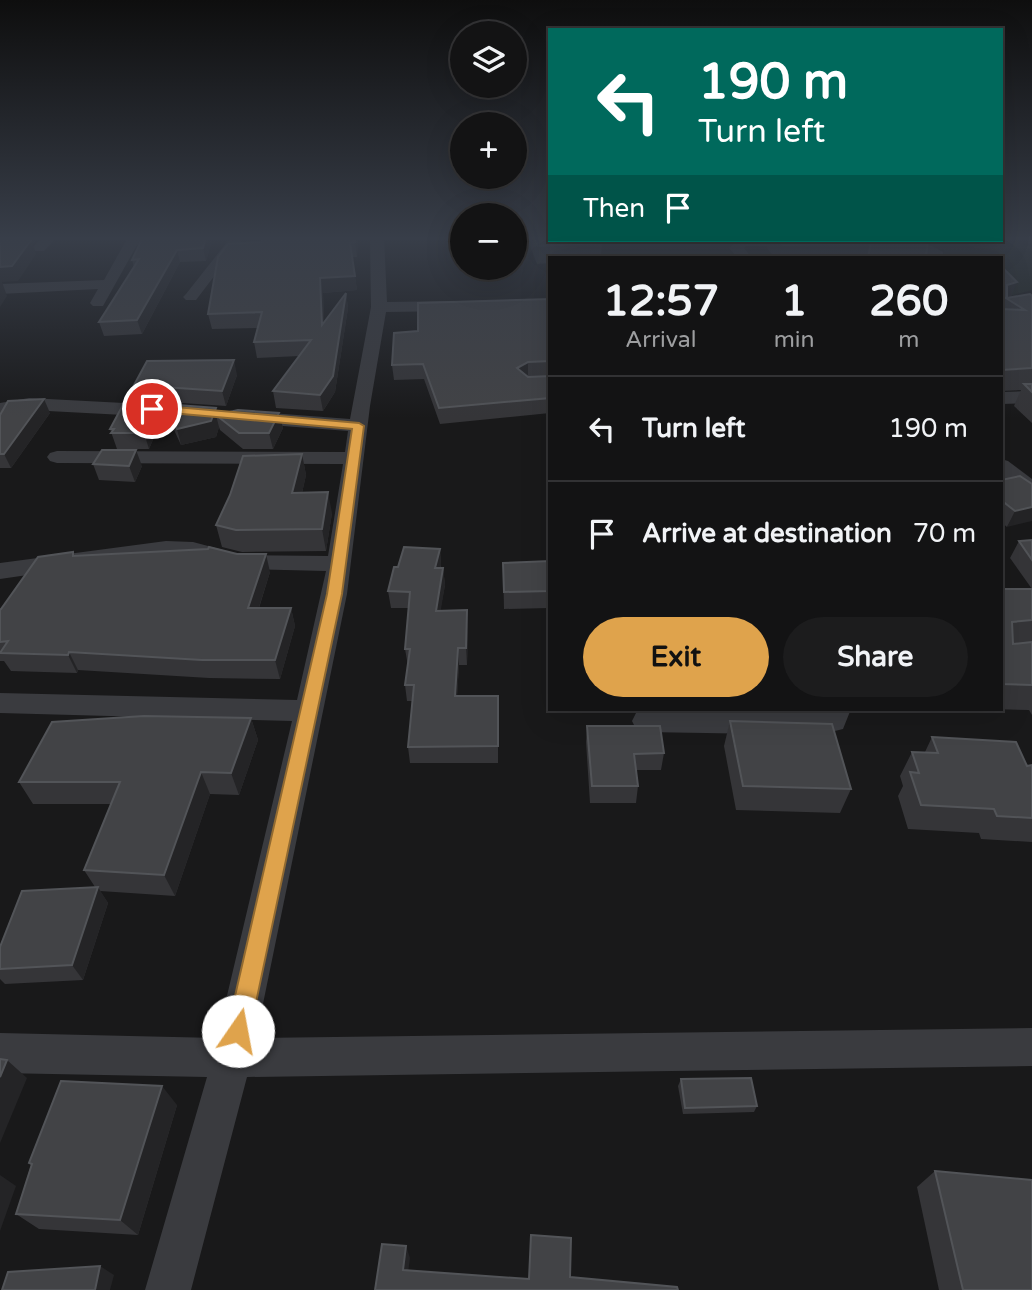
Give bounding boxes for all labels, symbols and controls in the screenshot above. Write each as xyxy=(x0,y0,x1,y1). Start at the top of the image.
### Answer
map controls xyxy=(450,21,527,280)
button: layers xyxy=(450,21,527,98)
text: 190 m xyxy=(698,53,848,112)
icon: left xyxy=(583,56,674,147)
button: + xyxy=(450,112,527,189)
text: Turn left xyxy=(698,113,825,151)
icon: arrive xyxy=(659,189,697,227)
text: Then xyxy=(583,193,645,224)
button: − xyxy=(450,203,527,280)
text: 12:57 xyxy=(603,276,719,327)
text: 1 xyxy=(781,276,807,327)
text: 260 xyxy=(869,276,948,327)
text: Arrival xyxy=(625,326,696,354)
text: min xyxy=(774,326,815,354)
text: m xyxy=(898,326,919,354)
pin xyxy=(122,379,182,439)
icon: arrive xyxy=(133,390,171,428)
icon: left xyxy=(583,410,621,448)
text: Turn left xyxy=(642,413,745,444)
text: 190 m xyxy=(888,413,968,444)
icon: arrive xyxy=(583,515,621,553)
text: Arrive at destination xyxy=(642,518,892,549)
text: 70 m xyxy=(913,518,976,549)
button: Exit xyxy=(583,617,769,697)
button: Share xyxy=(783,617,968,697)
position arrow xyxy=(201,994,275,1068)

